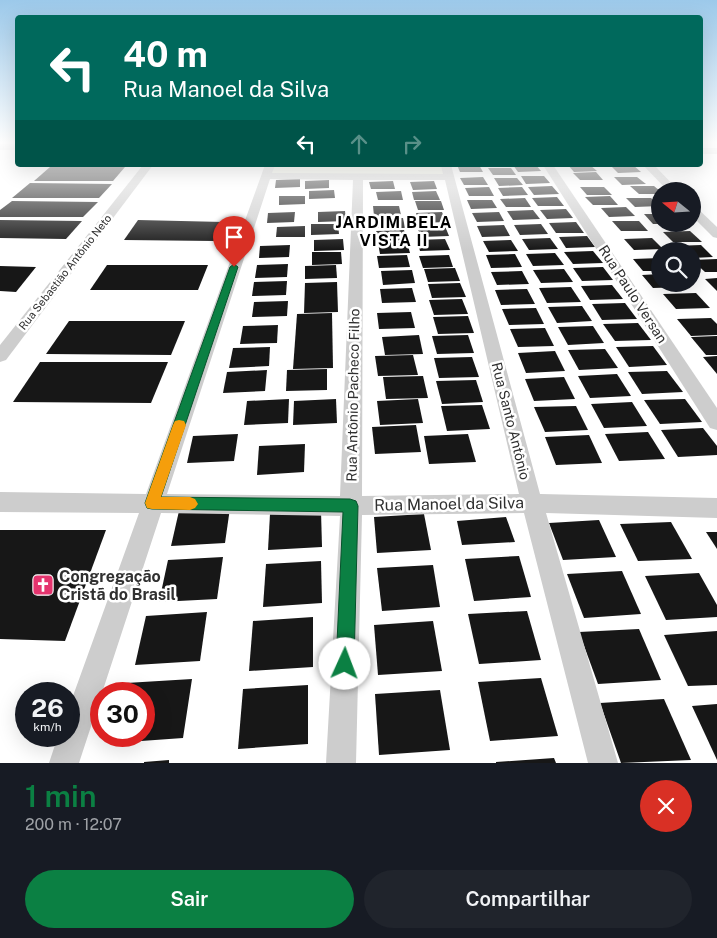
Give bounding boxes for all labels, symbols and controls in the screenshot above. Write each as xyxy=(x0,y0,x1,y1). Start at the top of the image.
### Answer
text: 40 m xyxy=(123,34,208,75)
icon: left xyxy=(40,35,105,100)
text: Rua Manoel da Silva xyxy=(123,76,329,102)
icon: left xyxy=(292,130,320,158)
icon: ahead xyxy=(345,130,373,158)
icon: right xyxy=(398,130,426,158)
north arrow xyxy=(651,182,701,232)
map controls xyxy=(651,182,701,292)
street label: Rua Sebastião Antônio Neto xyxy=(16,212,114,332)
district label: JARDIM BELA VISTA II xyxy=(336,213,452,250)
pin xyxy=(213,216,255,267)
icon: arrive xyxy=(220,223,248,251)
street label: Rua Paulo Versan xyxy=(595,242,671,346)
button: search xyxy=(651,242,701,292)
street label: Rua Antônio Pacheco Filho xyxy=(343,308,363,482)
street label: Rua Santo Antônio xyxy=(489,361,533,481)
street label: Rua Manoel da Silva xyxy=(374,493,524,515)
place label: Congregação Cristã do Brasil xyxy=(59,567,176,604)
church icon: Congregação Cristã do Brasil xyxy=(31,573,55,597)
position arrow xyxy=(318,637,370,689)
speed limit sign: 30 xyxy=(90,682,155,747)
text: 26 xyxy=(31,693,64,723)
text: km/h xyxy=(33,720,62,734)
text: 1 min xyxy=(25,778,96,814)
button: close xyxy=(640,780,692,832)
text: 200 m · 12:07 xyxy=(25,815,122,834)
button: Sair xyxy=(25,870,354,928)
button: Compartilhar xyxy=(364,870,692,928)

